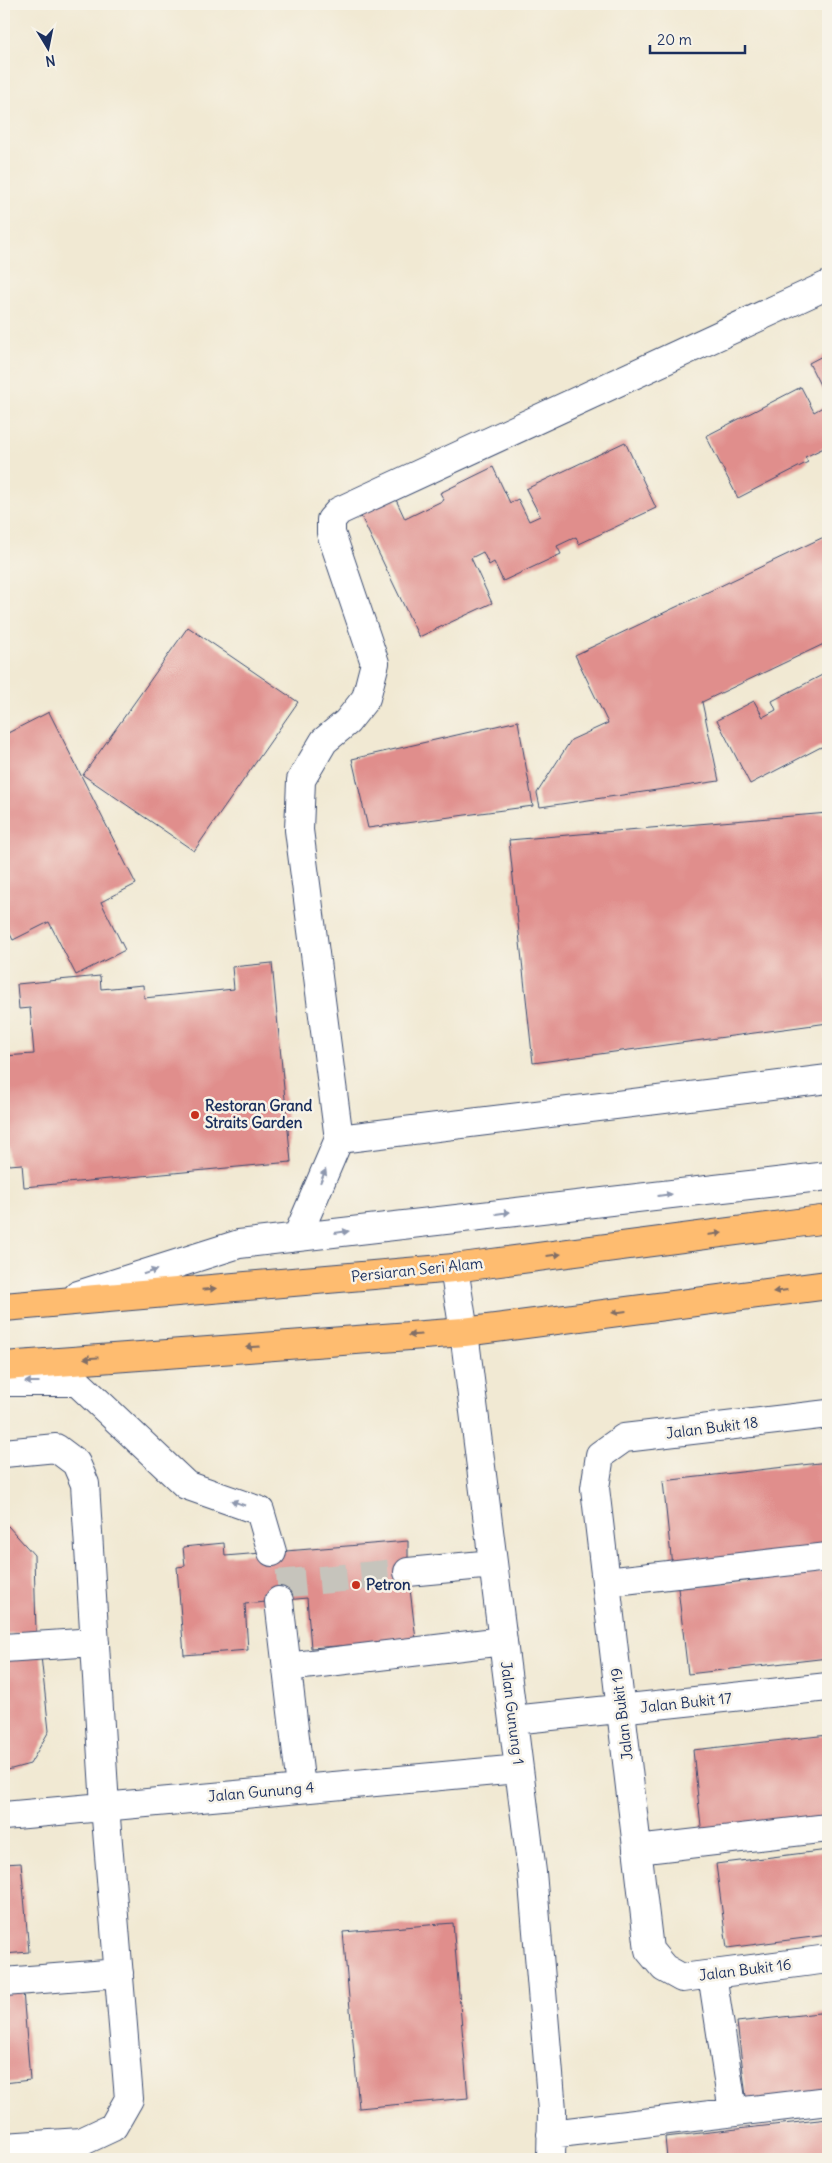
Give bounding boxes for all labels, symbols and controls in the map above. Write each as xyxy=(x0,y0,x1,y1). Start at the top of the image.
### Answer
north arrow xyxy=(22,22,72,72)
scale bar xyxy=(650,22,744,54)
text: 20 m xyxy=(657,30,692,49)
text: N xyxy=(44,51,57,71)
place label: Restoran Grand Straits Garden xyxy=(205,1096,312,1132)
marker: Restoran Grand Straits Garden xyxy=(189,1109,201,1121)
one-way arrow xyxy=(319,1169,327,1183)
one-way arrow xyxy=(657,1191,673,1199)
one-way arrow xyxy=(496,1209,512,1217)
one-way arrow xyxy=(334,1228,350,1236)
one-way arrow xyxy=(707,1229,723,1237)
one-way arrow xyxy=(546,1250,562,1258)
street label: Persiaran Seri Alam xyxy=(350,1253,484,1286)
one-way arrow xyxy=(142,1268,157,1276)
one-way arrow xyxy=(202,1285,218,1293)
one-way arrow xyxy=(772,1287,788,1295)
one-way arrow xyxy=(610,1308,626,1316)
one-way arrow xyxy=(407,1332,423,1340)
one-way arrow xyxy=(245,1343,261,1351)
one-way arrow xyxy=(83,1355,99,1363)
one-way arrow xyxy=(24,1378,40,1386)
street label: Jalan Bukit 18 xyxy=(665,1412,759,1443)
one-way arrow xyxy=(230,1499,245,1507)
place label: Petron xyxy=(366,1575,411,1594)
marker: Petron xyxy=(350,1579,362,1591)
street label: Jalan Gunung 1 xyxy=(497,1660,528,1766)
street label: Jalan Bukit 19 xyxy=(606,1667,637,1761)
street label: Jalan Bukit 17 xyxy=(639,1688,733,1717)
street label: Jalan Gunung 4 xyxy=(207,1777,315,1806)
street label: Jalan Bukit 16 xyxy=(698,1954,792,1985)

